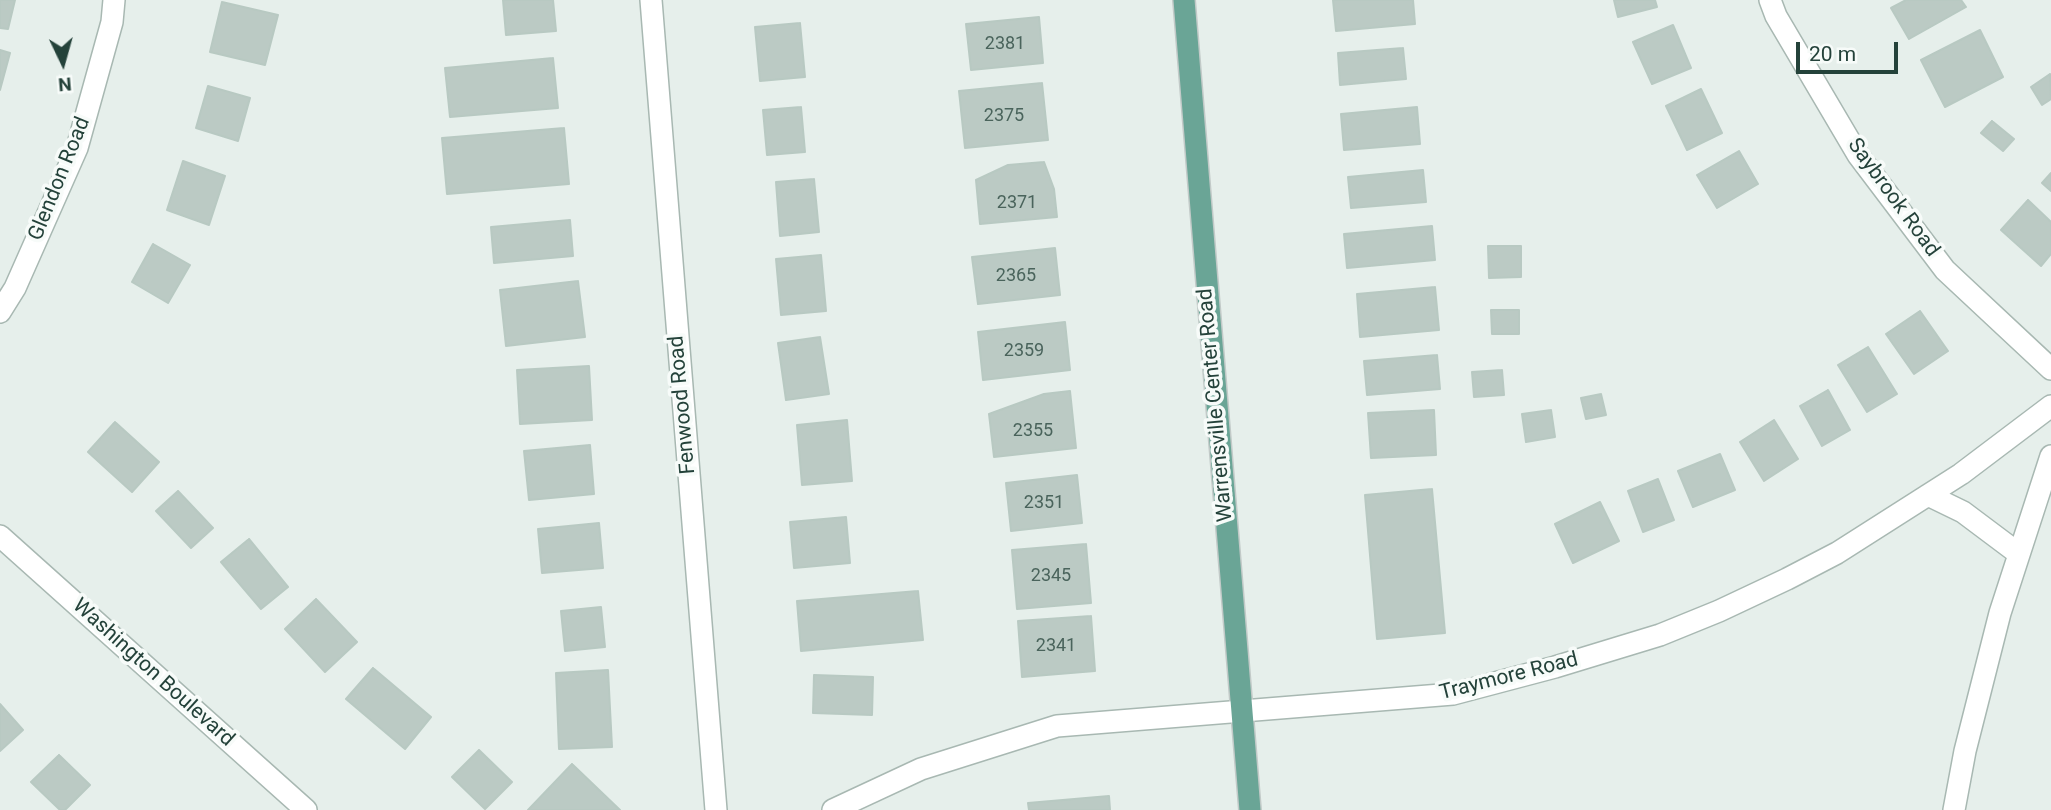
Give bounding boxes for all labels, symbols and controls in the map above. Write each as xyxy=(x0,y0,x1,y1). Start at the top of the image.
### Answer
north arrow xyxy=(28,28,98,98)
scale bar xyxy=(1799,28,1900,72)
house number: 2381 xyxy=(985,33,1025,55)
text: 20 m xyxy=(1809,42,1856,66)
text: N xyxy=(57,72,73,96)
house number: 2375 xyxy=(984,105,1024,127)
street label: Glendon Road xyxy=(24,114,96,244)
street label: Saybrook Road xyxy=(1842,134,1944,262)
house number: 2371 xyxy=(997,192,1037,214)
house number: 2365 xyxy=(996,265,1036,287)
street label: Warrensville Center Road xyxy=(1193,287,1239,523)
street label: Fenwood Road xyxy=(664,335,702,475)
house number: 2359 xyxy=(1004,340,1044,362)
house number: 2355 xyxy=(1013,420,1053,442)
house number: 2351 xyxy=(1024,492,1064,514)
house number: 2345 xyxy=(1031,565,1071,587)
street label: Washington Boulevard xyxy=(67,594,239,752)
house number: 2341 xyxy=(1036,635,1076,657)
street label: Traymore Road xyxy=(1437,648,1581,706)

